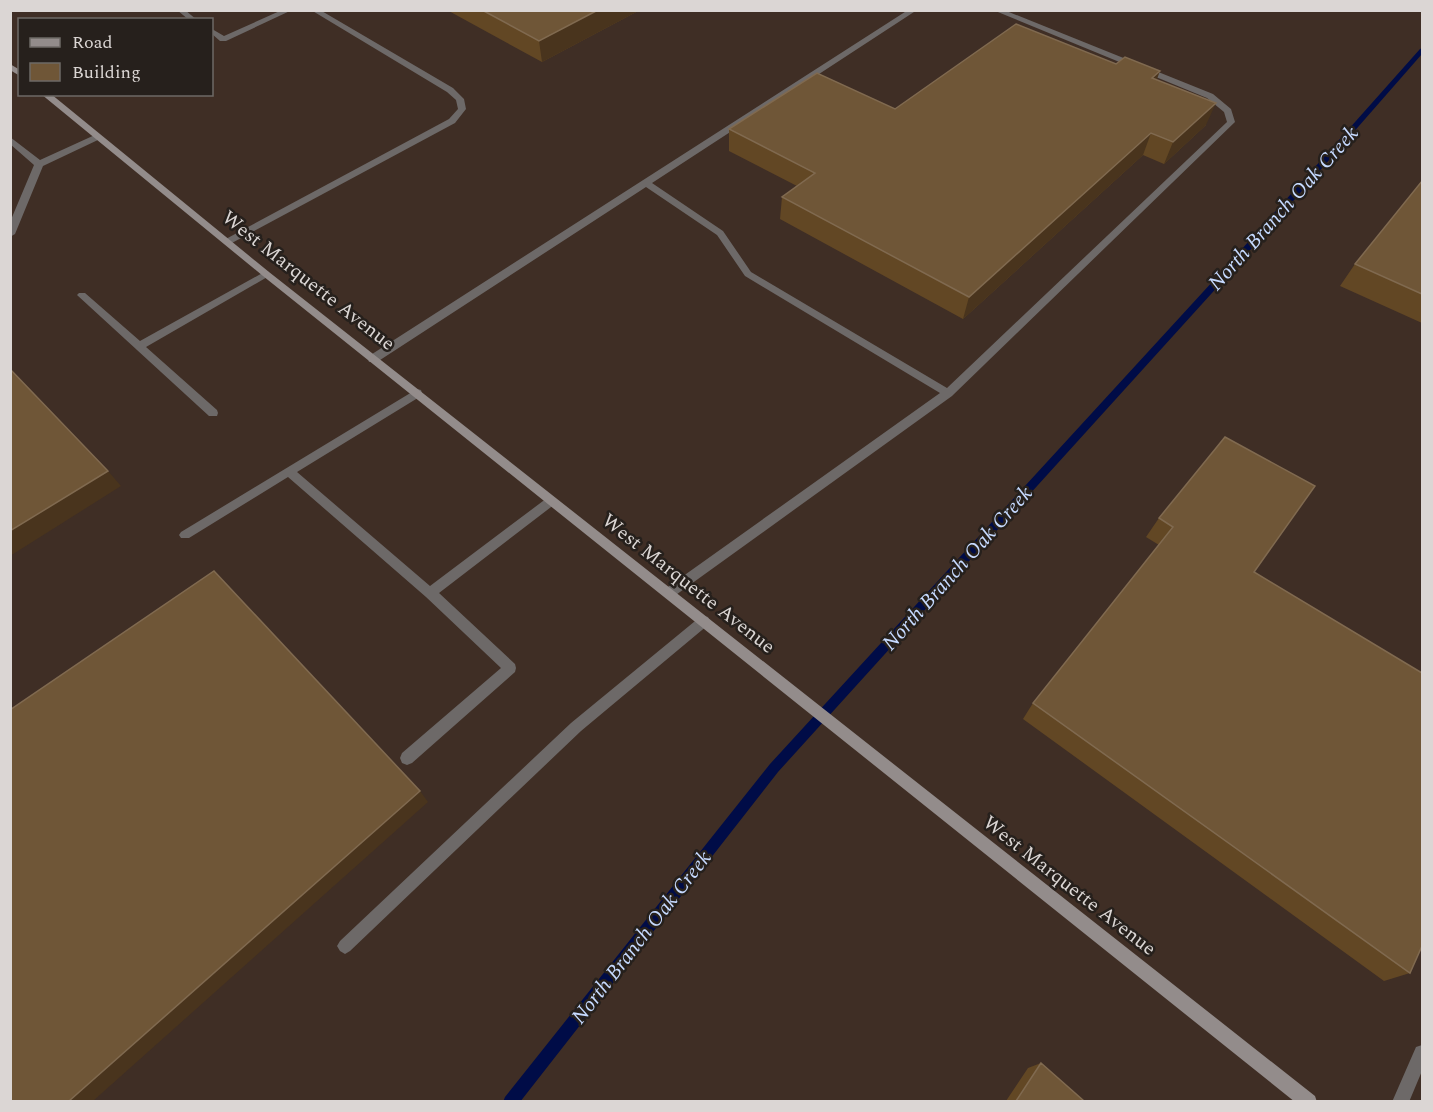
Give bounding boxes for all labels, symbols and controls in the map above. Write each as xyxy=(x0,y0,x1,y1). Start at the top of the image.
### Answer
legend xyxy=(18,18,213,96)
text: Road xyxy=(72,29,113,56)
text: Building xyxy=(72,59,141,86)
water label: North Branch Oak Creek xyxy=(1201,119,1367,298)
street label: West Marquette Avenue xyxy=(215,203,402,358)
water label: North Branch Oak Creek xyxy=(875,479,1041,658)
street label: West Marquette Avenue xyxy=(595,506,782,661)
street label: West Marquette Avenue xyxy=(976,808,1163,963)
water label: North Branch Oak Creek xyxy=(564,844,720,1031)

